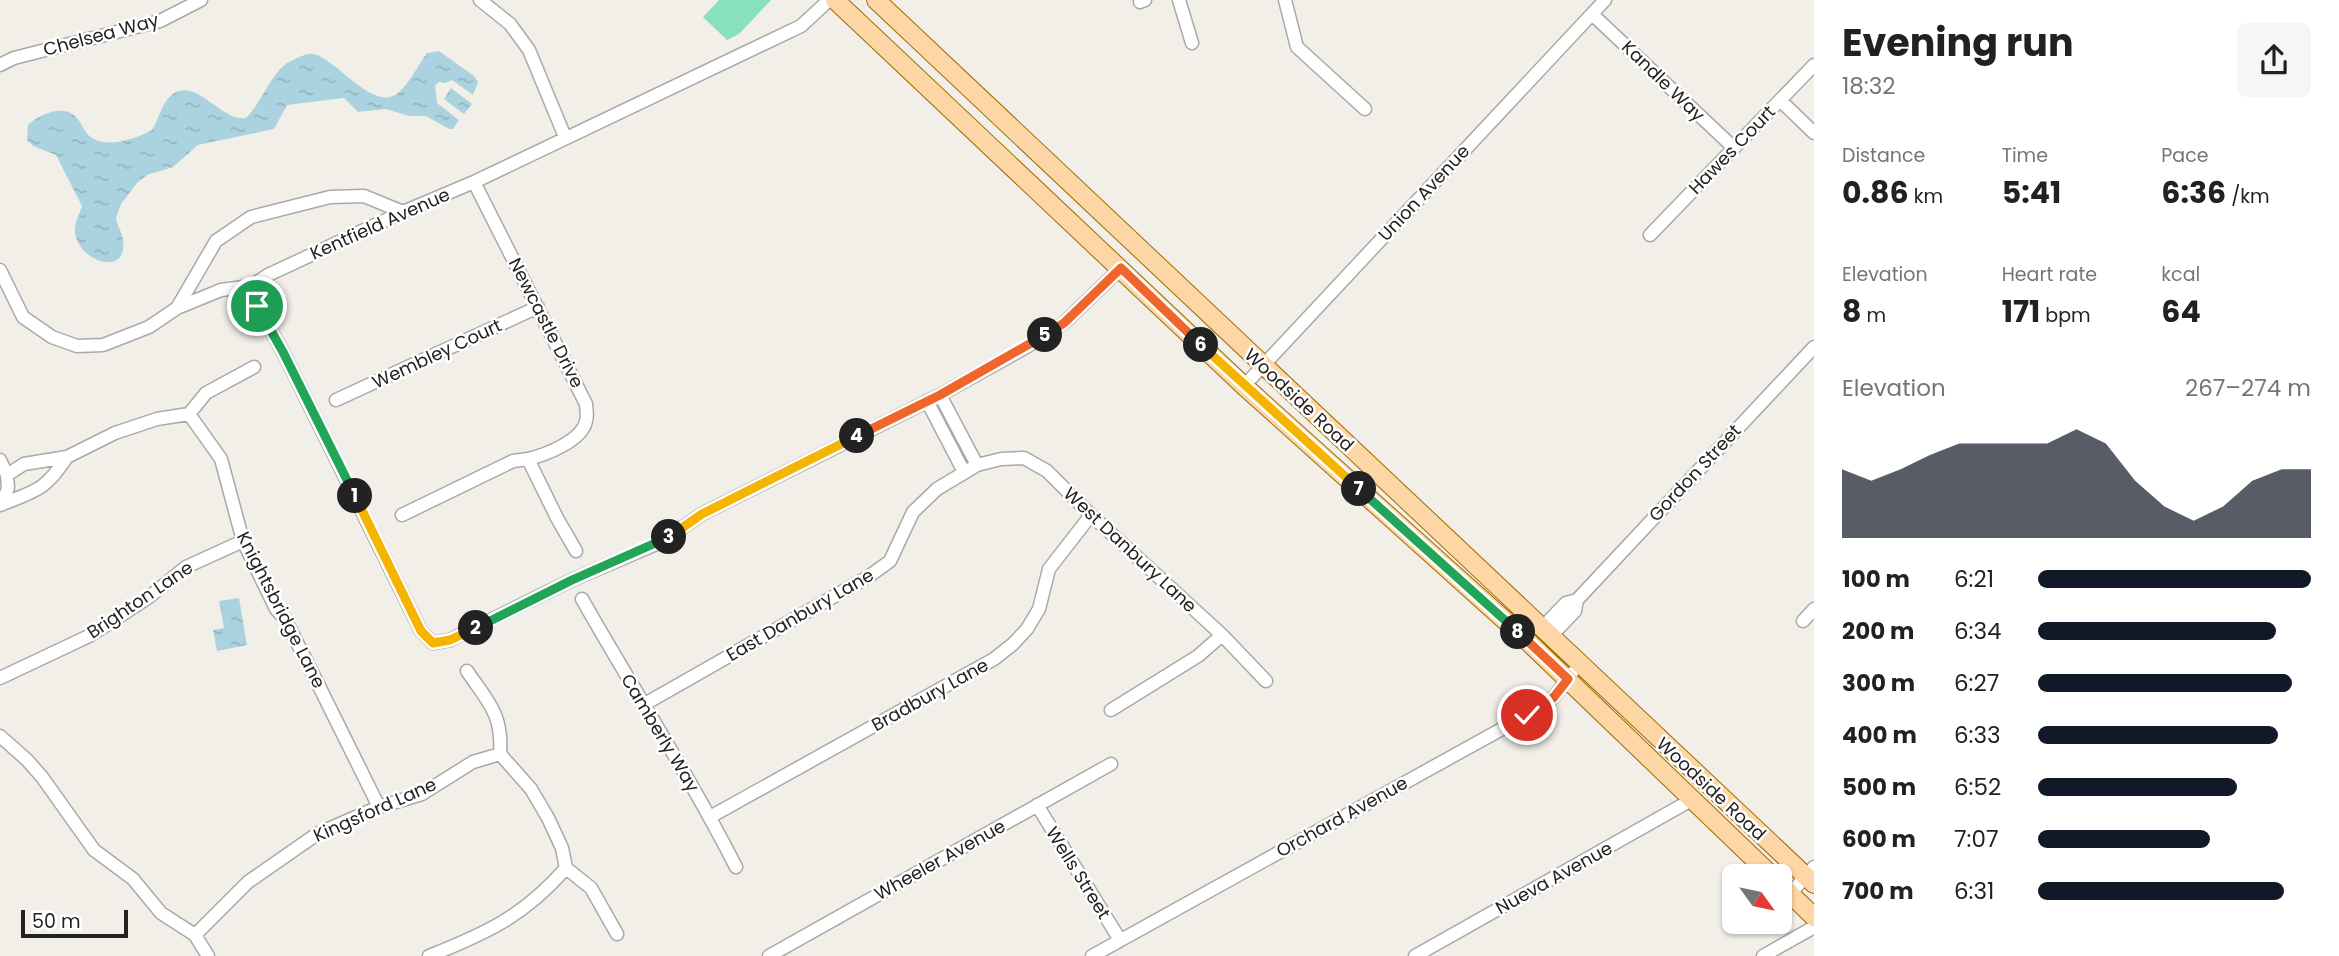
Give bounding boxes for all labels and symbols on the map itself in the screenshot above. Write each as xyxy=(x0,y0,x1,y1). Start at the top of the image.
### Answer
street label: Chelsea Way xyxy=(40,7,161,62)
street label: Kandle Way xyxy=(1616,35,1710,127)
street label: Hawes Court xyxy=(1683,100,1781,200)
street label: Union Avenue xyxy=(1372,139,1475,246)
street label: Kentfield Avenue xyxy=(306,182,454,266)
street label: Newcastle Drive xyxy=(503,253,590,392)
pin xyxy=(227,276,287,336)
street label: Wembley Court xyxy=(368,313,506,394)
pin: 5 xyxy=(1028,318,1062,352)
pin: 6 xyxy=(1184,328,1218,362)
street label: Woodside Road xyxy=(1239,342,1360,457)
pin: 4 xyxy=(840,418,874,453)
street label: Gordon Street xyxy=(1643,418,1746,527)
pin: 7 xyxy=(1342,472,1376,506)
pin: 1 xyxy=(338,478,372,514)
street label: West Danbury Lane xyxy=(1058,481,1202,618)
pin: 3 xyxy=(652,520,686,554)
street label: Knightsbridge Lane xyxy=(231,527,332,692)
street label: Brighton Lane xyxy=(82,555,198,644)
street label: East Danbury Lane xyxy=(721,562,878,667)
pin: 2 xyxy=(458,610,494,646)
pin: 8 xyxy=(1500,614,1536,650)
street label: Bradbury Lane xyxy=(867,652,993,737)
street label: Camberly Way xyxy=(615,669,706,797)
pin xyxy=(1497,685,1557,745)
street label: Woodside Road xyxy=(1651,731,1772,846)
street label: Orchard Avenue xyxy=(1272,770,1412,863)
street label: Kingsford Lane xyxy=(309,771,440,848)
street label: Wheeler Avenue xyxy=(870,813,1010,906)
street label: Wells Street xyxy=(1040,822,1117,924)
street label: Nueva Avenue xyxy=(1491,835,1617,920)
north arrow xyxy=(1722,864,1792,934)
scale bar xyxy=(21,907,128,939)

